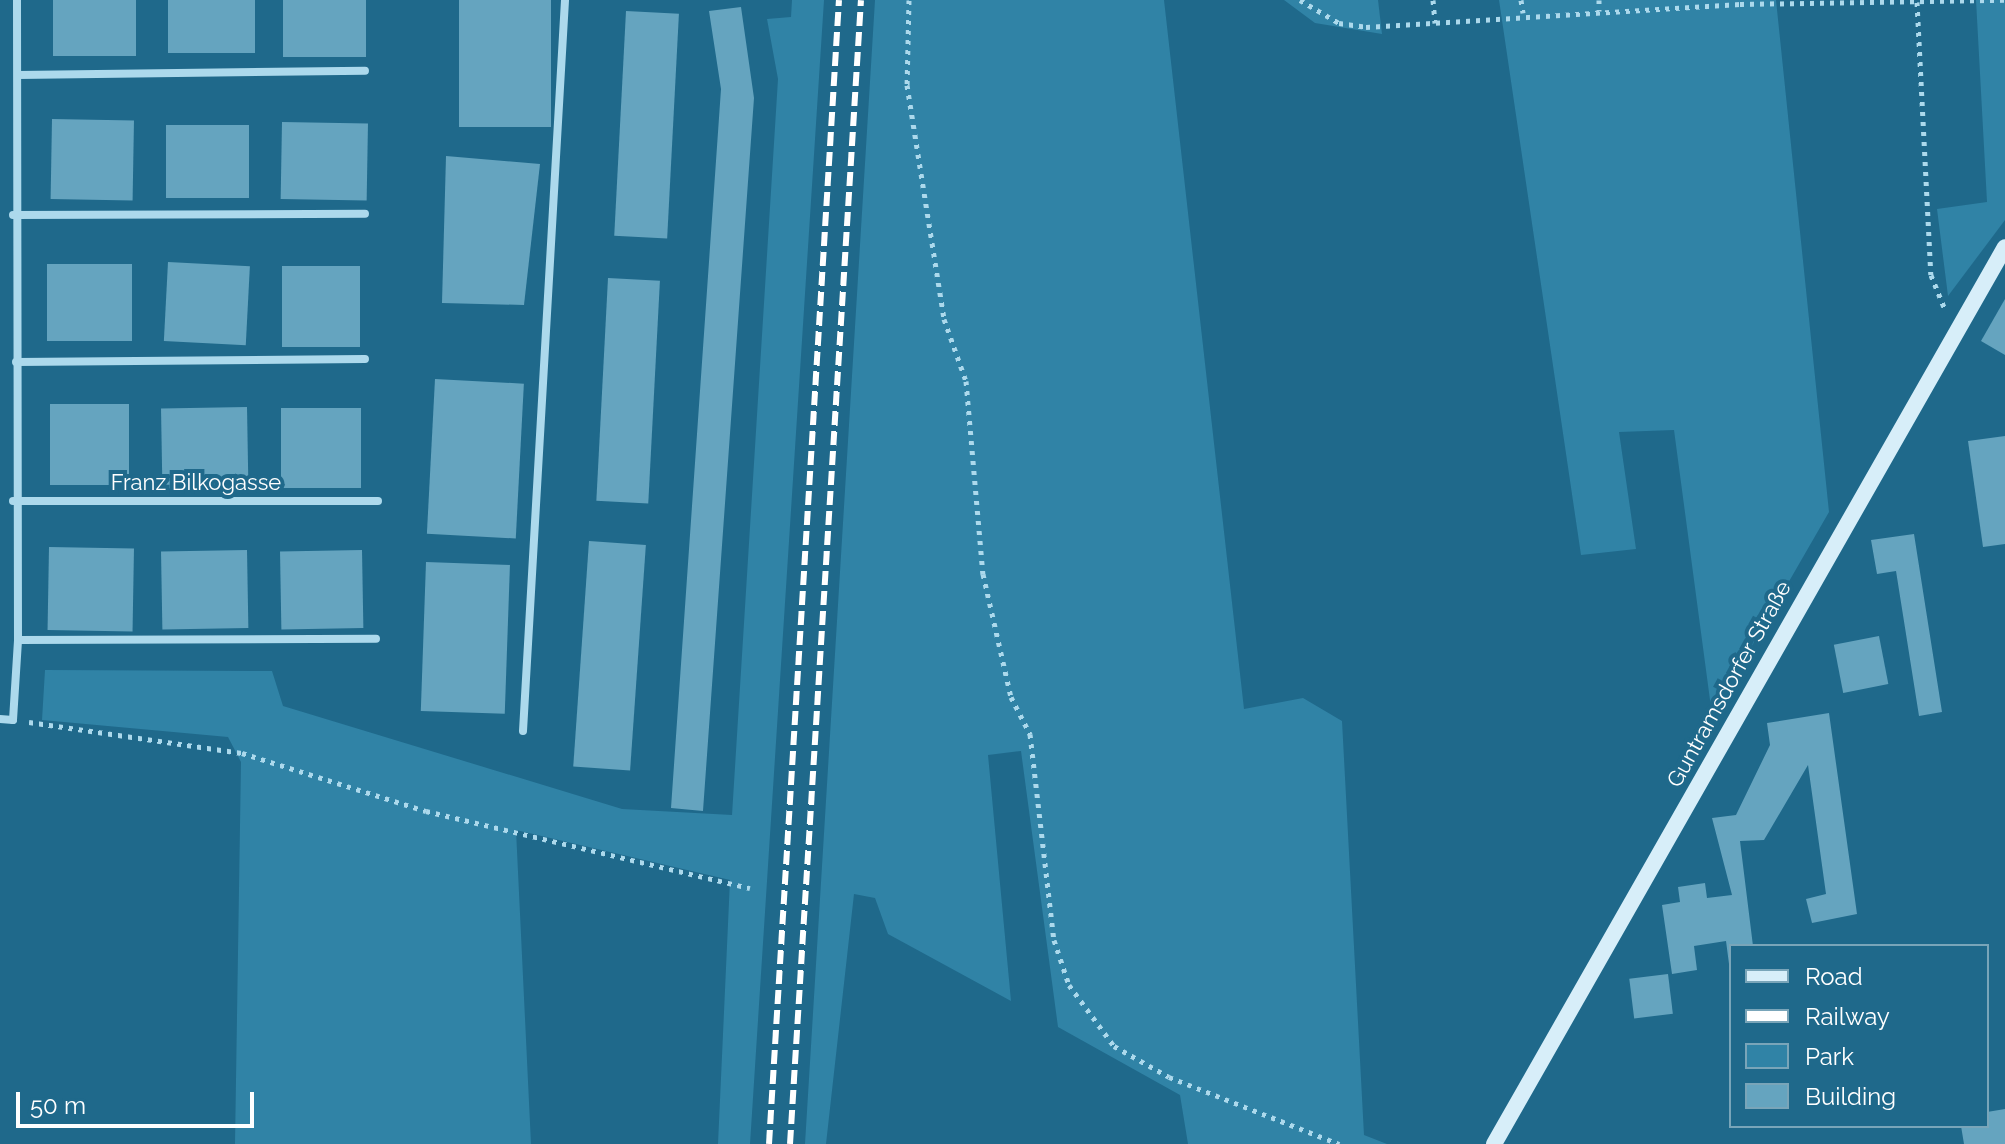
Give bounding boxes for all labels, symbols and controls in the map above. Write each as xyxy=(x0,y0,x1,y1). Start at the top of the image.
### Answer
street label: Franz Bilkogasse xyxy=(111,470,281,496)
street label: Guntramsdorfer Straße xyxy=(1661,576,1797,792)
legend xyxy=(1729,944,1989,1128)
text: Road xyxy=(1805,962,1863,991)
text: Railway xyxy=(1805,1002,1890,1031)
text: Park xyxy=(1805,1042,1854,1071)
scale bar xyxy=(20,1076,258,1126)
text: Building xyxy=(1805,1082,1896,1111)
text: 50 m xyxy=(30,1091,86,1120)

